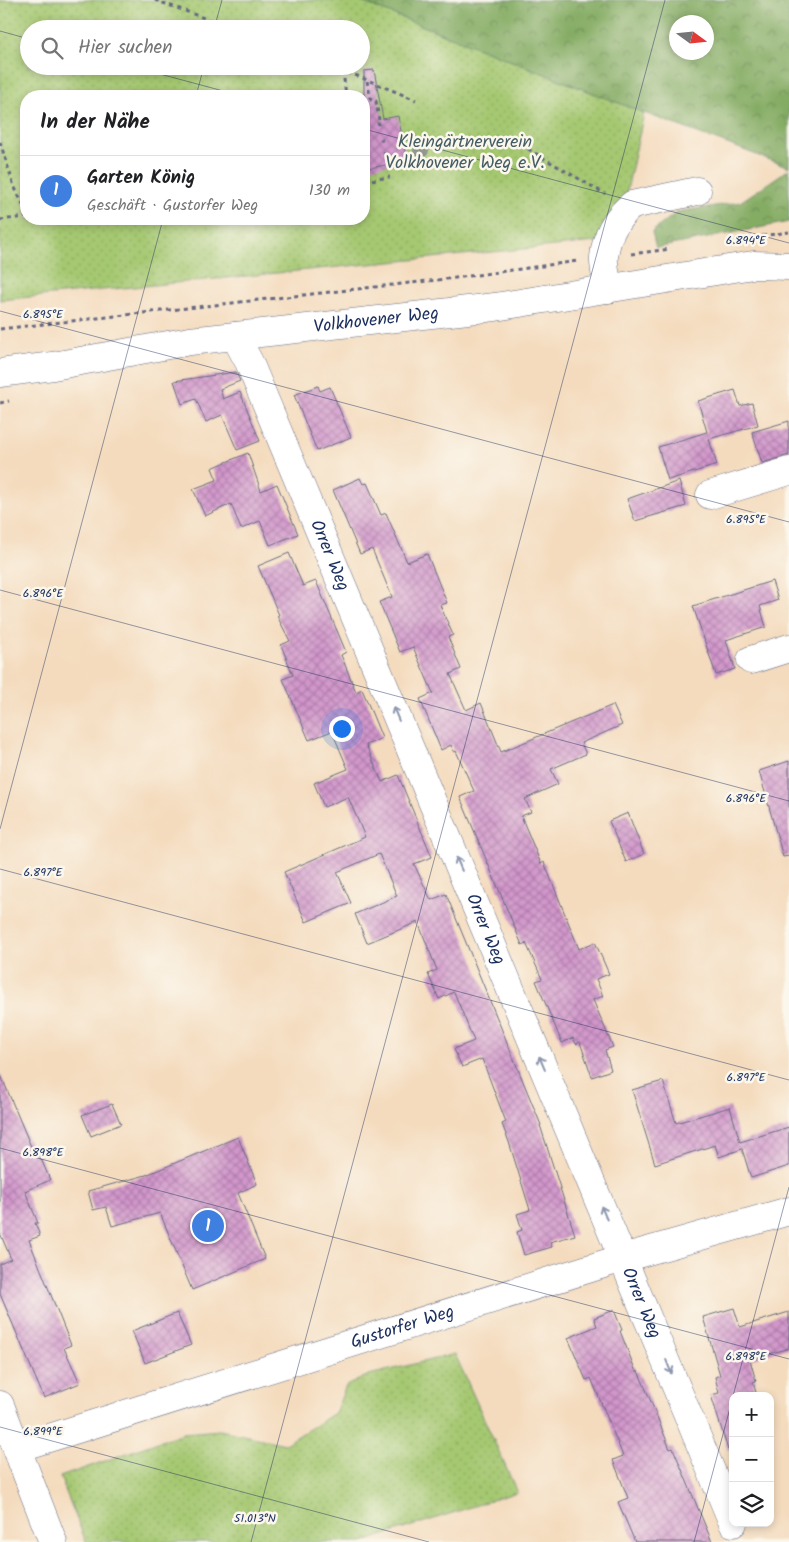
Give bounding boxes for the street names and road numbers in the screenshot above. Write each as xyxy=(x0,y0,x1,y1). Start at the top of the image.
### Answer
street label: Volkhovener Weg xyxy=(312,299,440,342)
street label: Orrer Weg xyxy=(302,515,357,596)
street label: Orrer Weg xyxy=(458,889,513,969)
street label: Orrer Weg xyxy=(613,1263,669,1343)
street label: Gustorfer Weg xyxy=(347,1297,458,1357)

